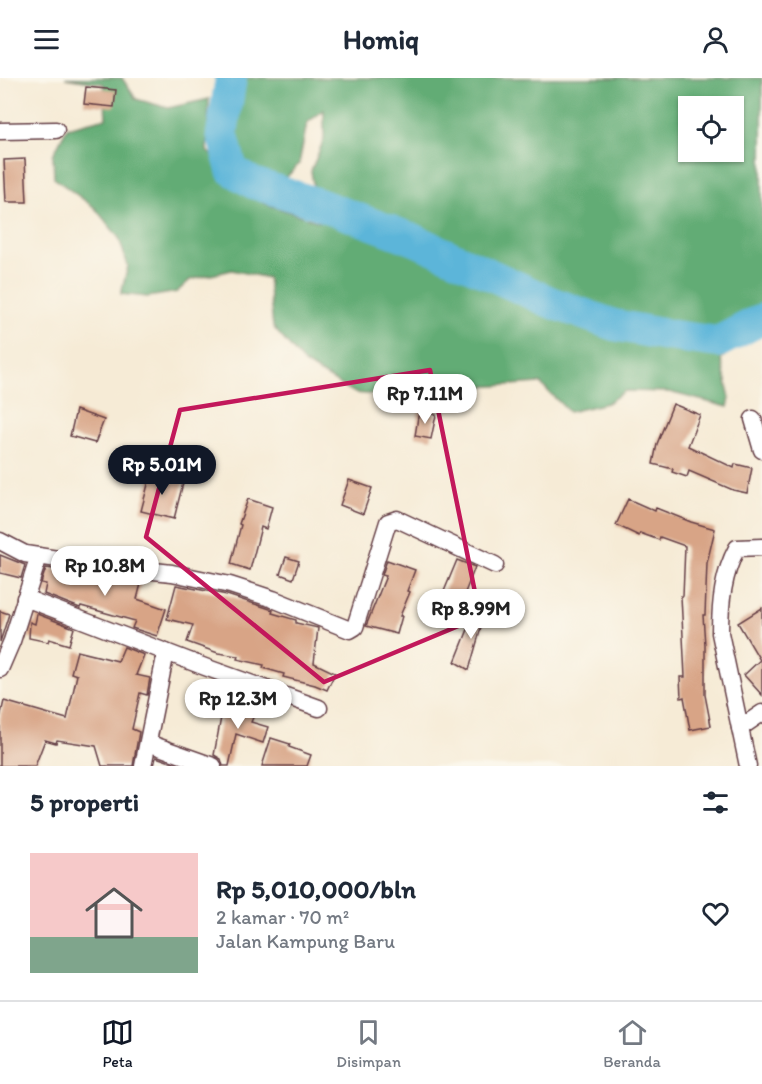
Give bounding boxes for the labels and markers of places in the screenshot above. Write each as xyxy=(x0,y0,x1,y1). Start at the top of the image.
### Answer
pin: Rp 7.11M xyxy=(363,374,487,425)
pin: Rp 5.01M xyxy=(100,445,224,496)
pin: Rp 10.8M xyxy=(43,546,167,597)
pin: Rp 8.99M xyxy=(409,589,533,640)
pin: Rp 12.3M xyxy=(176,679,300,730)

